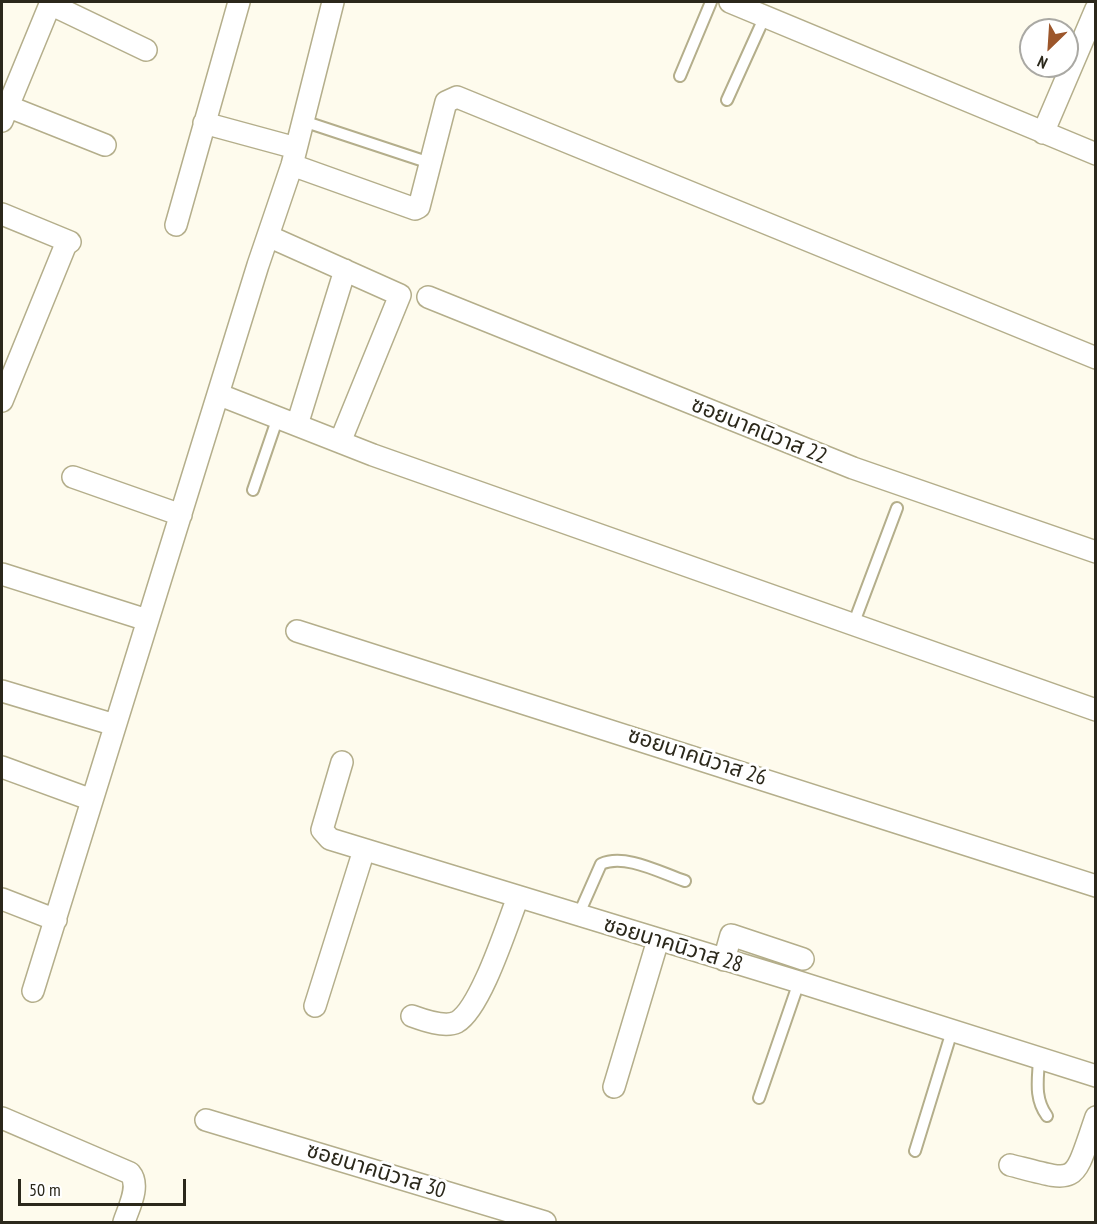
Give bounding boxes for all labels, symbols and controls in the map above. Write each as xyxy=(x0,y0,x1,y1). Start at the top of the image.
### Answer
north arrow xyxy=(1019,18,1079,78)
text: N xyxy=(1034,52,1050,73)
street label: ซอยนาคนิวาส 22 xyxy=(687,392,831,470)
street label: ซอยนาคนิวาส 26 xyxy=(624,722,770,792)
street label: ซอยนาคนิวาส 28 xyxy=(600,911,746,979)
street label: ซอยนาคนิวาส 30 xyxy=(303,1137,449,1205)
scale bar xyxy=(21,1167,189,1205)
text: 50 m xyxy=(29,1178,61,1201)

